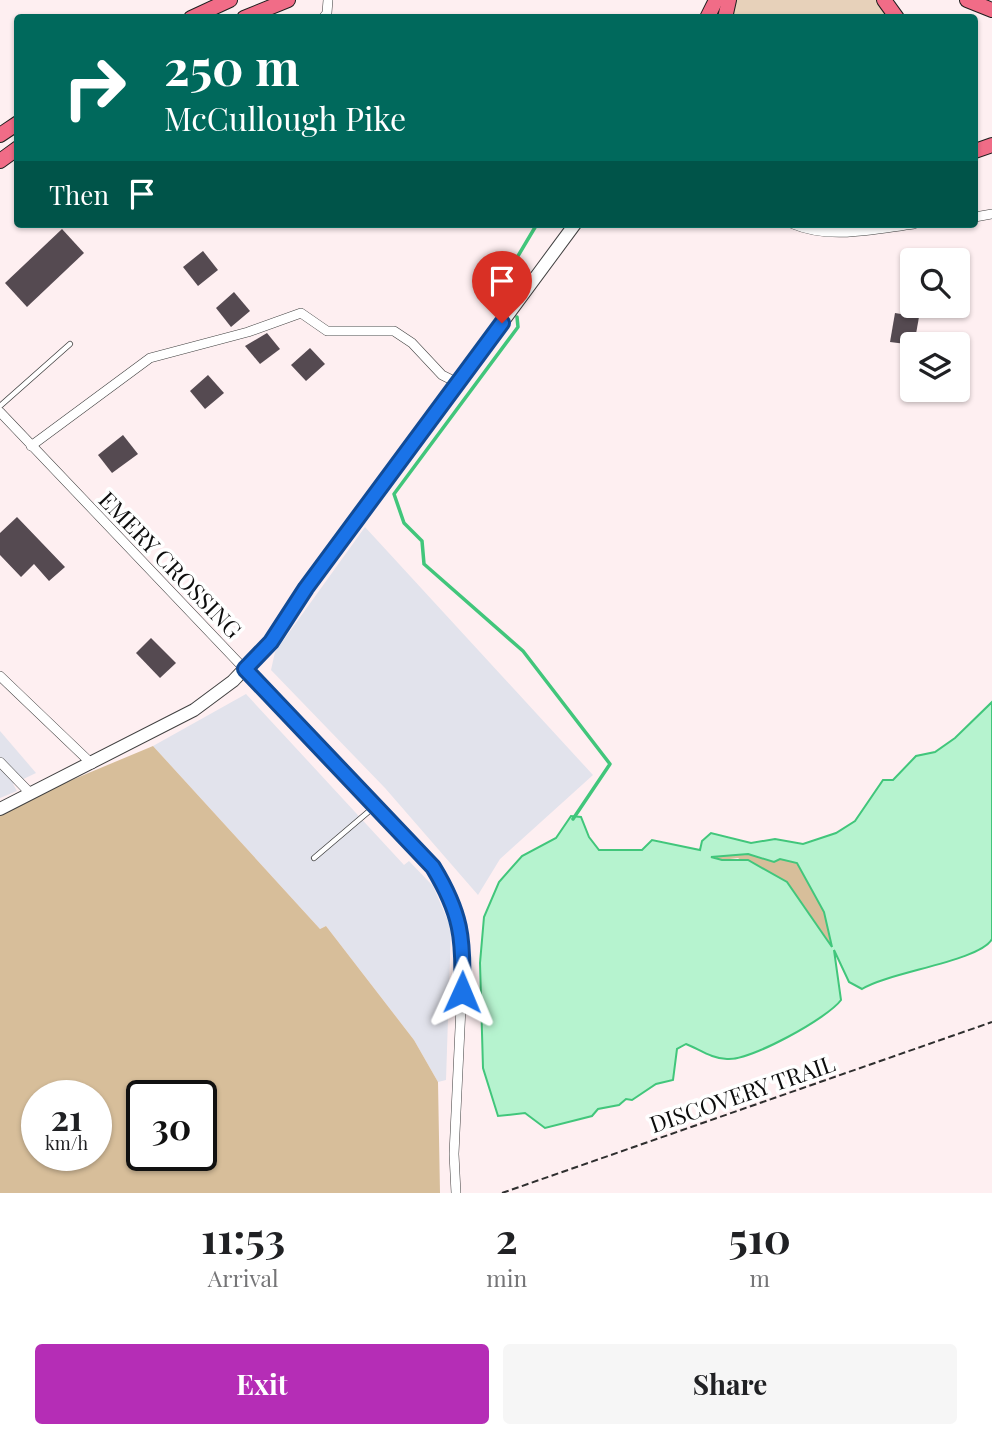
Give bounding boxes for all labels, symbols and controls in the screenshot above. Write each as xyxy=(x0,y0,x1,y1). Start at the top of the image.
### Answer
text: 250 m xyxy=(164,33,300,98)
icon: right xyxy=(49,42,140,133)
text: McCullough Pike xyxy=(164,96,406,139)
icon: arrive xyxy=(123,175,161,213)
text: Then xyxy=(49,177,109,212)
map controls xyxy=(900,248,970,402)
button: search xyxy=(900,248,970,318)
pin xyxy=(472,251,532,323)
icon: arrive xyxy=(483,262,521,300)
button: layers xyxy=(900,332,970,402)
street label: EMERY CROSSING xyxy=(93,484,249,644)
position arrow xyxy=(425,955,499,1029)
street label: DISCOVERY TRAIL xyxy=(645,1047,839,1139)
speed limit sign: 30 xyxy=(126,1080,217,1171)
text: 21 xyxy=(51,1093,82,1140)
text: km/h xyxy=(45,1131,88,1155)
text: 11:53 xyxy=(201,1209,285,1265)
text: 2 xyxy=(496,1209,518,1265)
text: 510 xyxy=(728,1209,791,1265)
text: Arrival xyxy=(208,1262,279,1293)
text: min xyxy=(486,1262,527,1293)
text: m xyxy=(749,1262,770,1293)
button: Exit xyxy=(35,1344,489,1424)
button: Share xyxy=(503,1344,957,1424)

